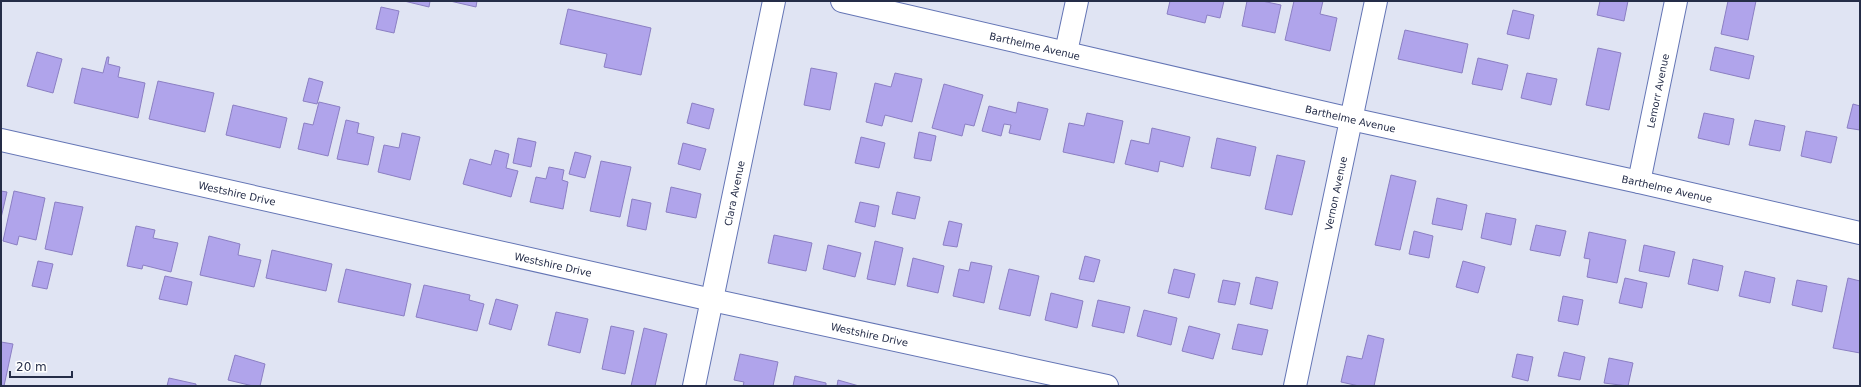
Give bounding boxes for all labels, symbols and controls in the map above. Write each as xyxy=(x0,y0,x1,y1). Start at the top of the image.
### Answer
street label: Barthelme Avenue xyxy=(988,30,1081,62)
street label: Lemorr Avenue xyxy=(1645,53,1671,129)
street label: Barthelme Avenue xyxy=(1304,104,1397,135)
street label: Vernon Avenue xyxy=(1323,155,1349,231)
street label: Clara Avenue xyxy=(722,160,747,227)
street label: Barthelme Avenue xyxy=(1621,173,1713,205)
street label: Westshire Drive xyxy=(197,180,277,208)
street label: Westshire Drive xyxy=(513,251,593,279)
street label: Westshire Drive xyxy=(830,321,909,349)
scale bar xyxy=(10,353,72,379)
text: 20 m xyxy=(16,360,47,374)

